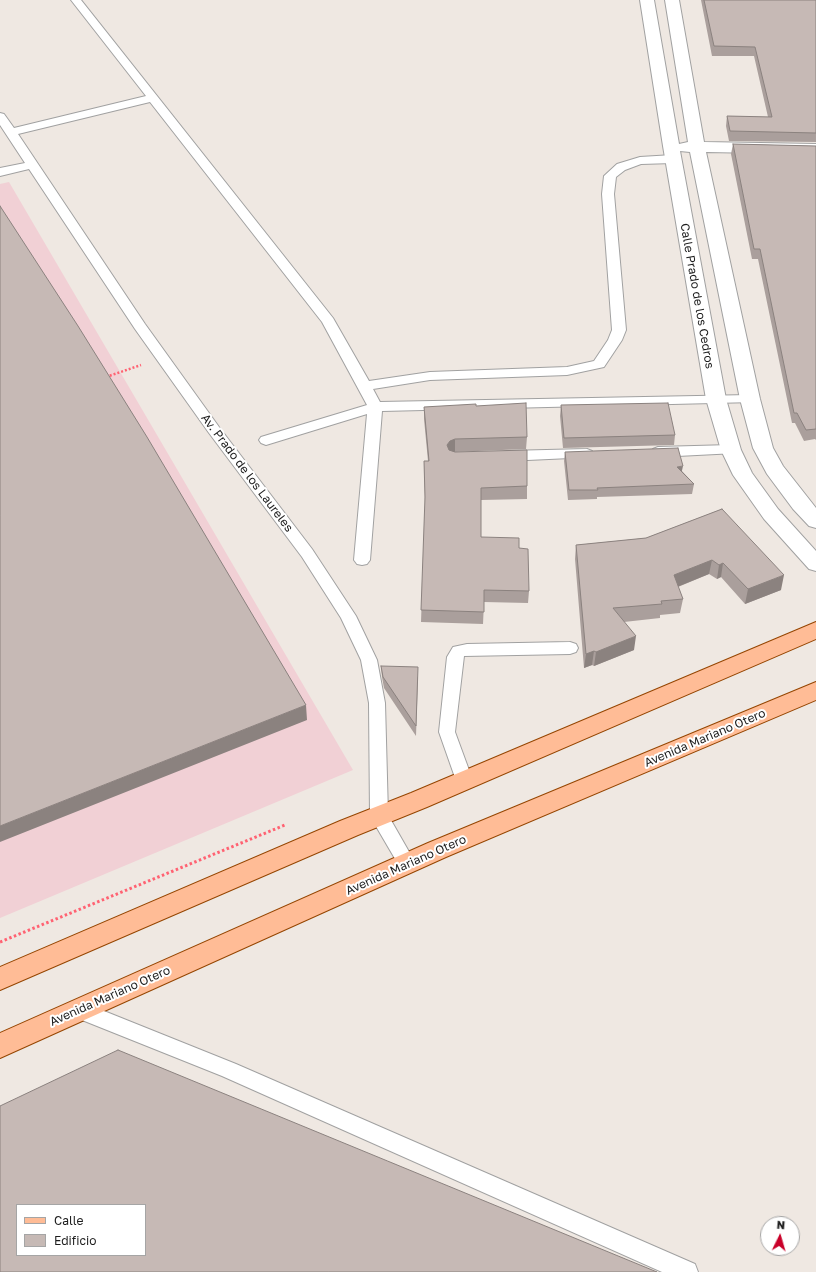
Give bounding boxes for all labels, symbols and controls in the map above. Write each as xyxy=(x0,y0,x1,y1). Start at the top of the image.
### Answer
street label: Calle Prado de los Cedros xyxy=(677,222,717,370)
street label: Av. Prado de los Laureles xyxy=(198,411,296,535)
street label: Avenida Mariano Otero xyxy=(642,706,768,770)
street label: Avenida Mariano Otero xyxy=(344,832,468,898)
street label: Avenida Mariano Otero xyxy=(48,963,172,1029)
legend xyxy=(16,1204,146,1256)
text: Calle xyxy=(54,1213,83,1228)
north arrow xyxy=(760,1216,800,1256)
text: N xyxy=(776,1218,786,1231)
text: Edificio xyxy=(54,1233,96,1248)

